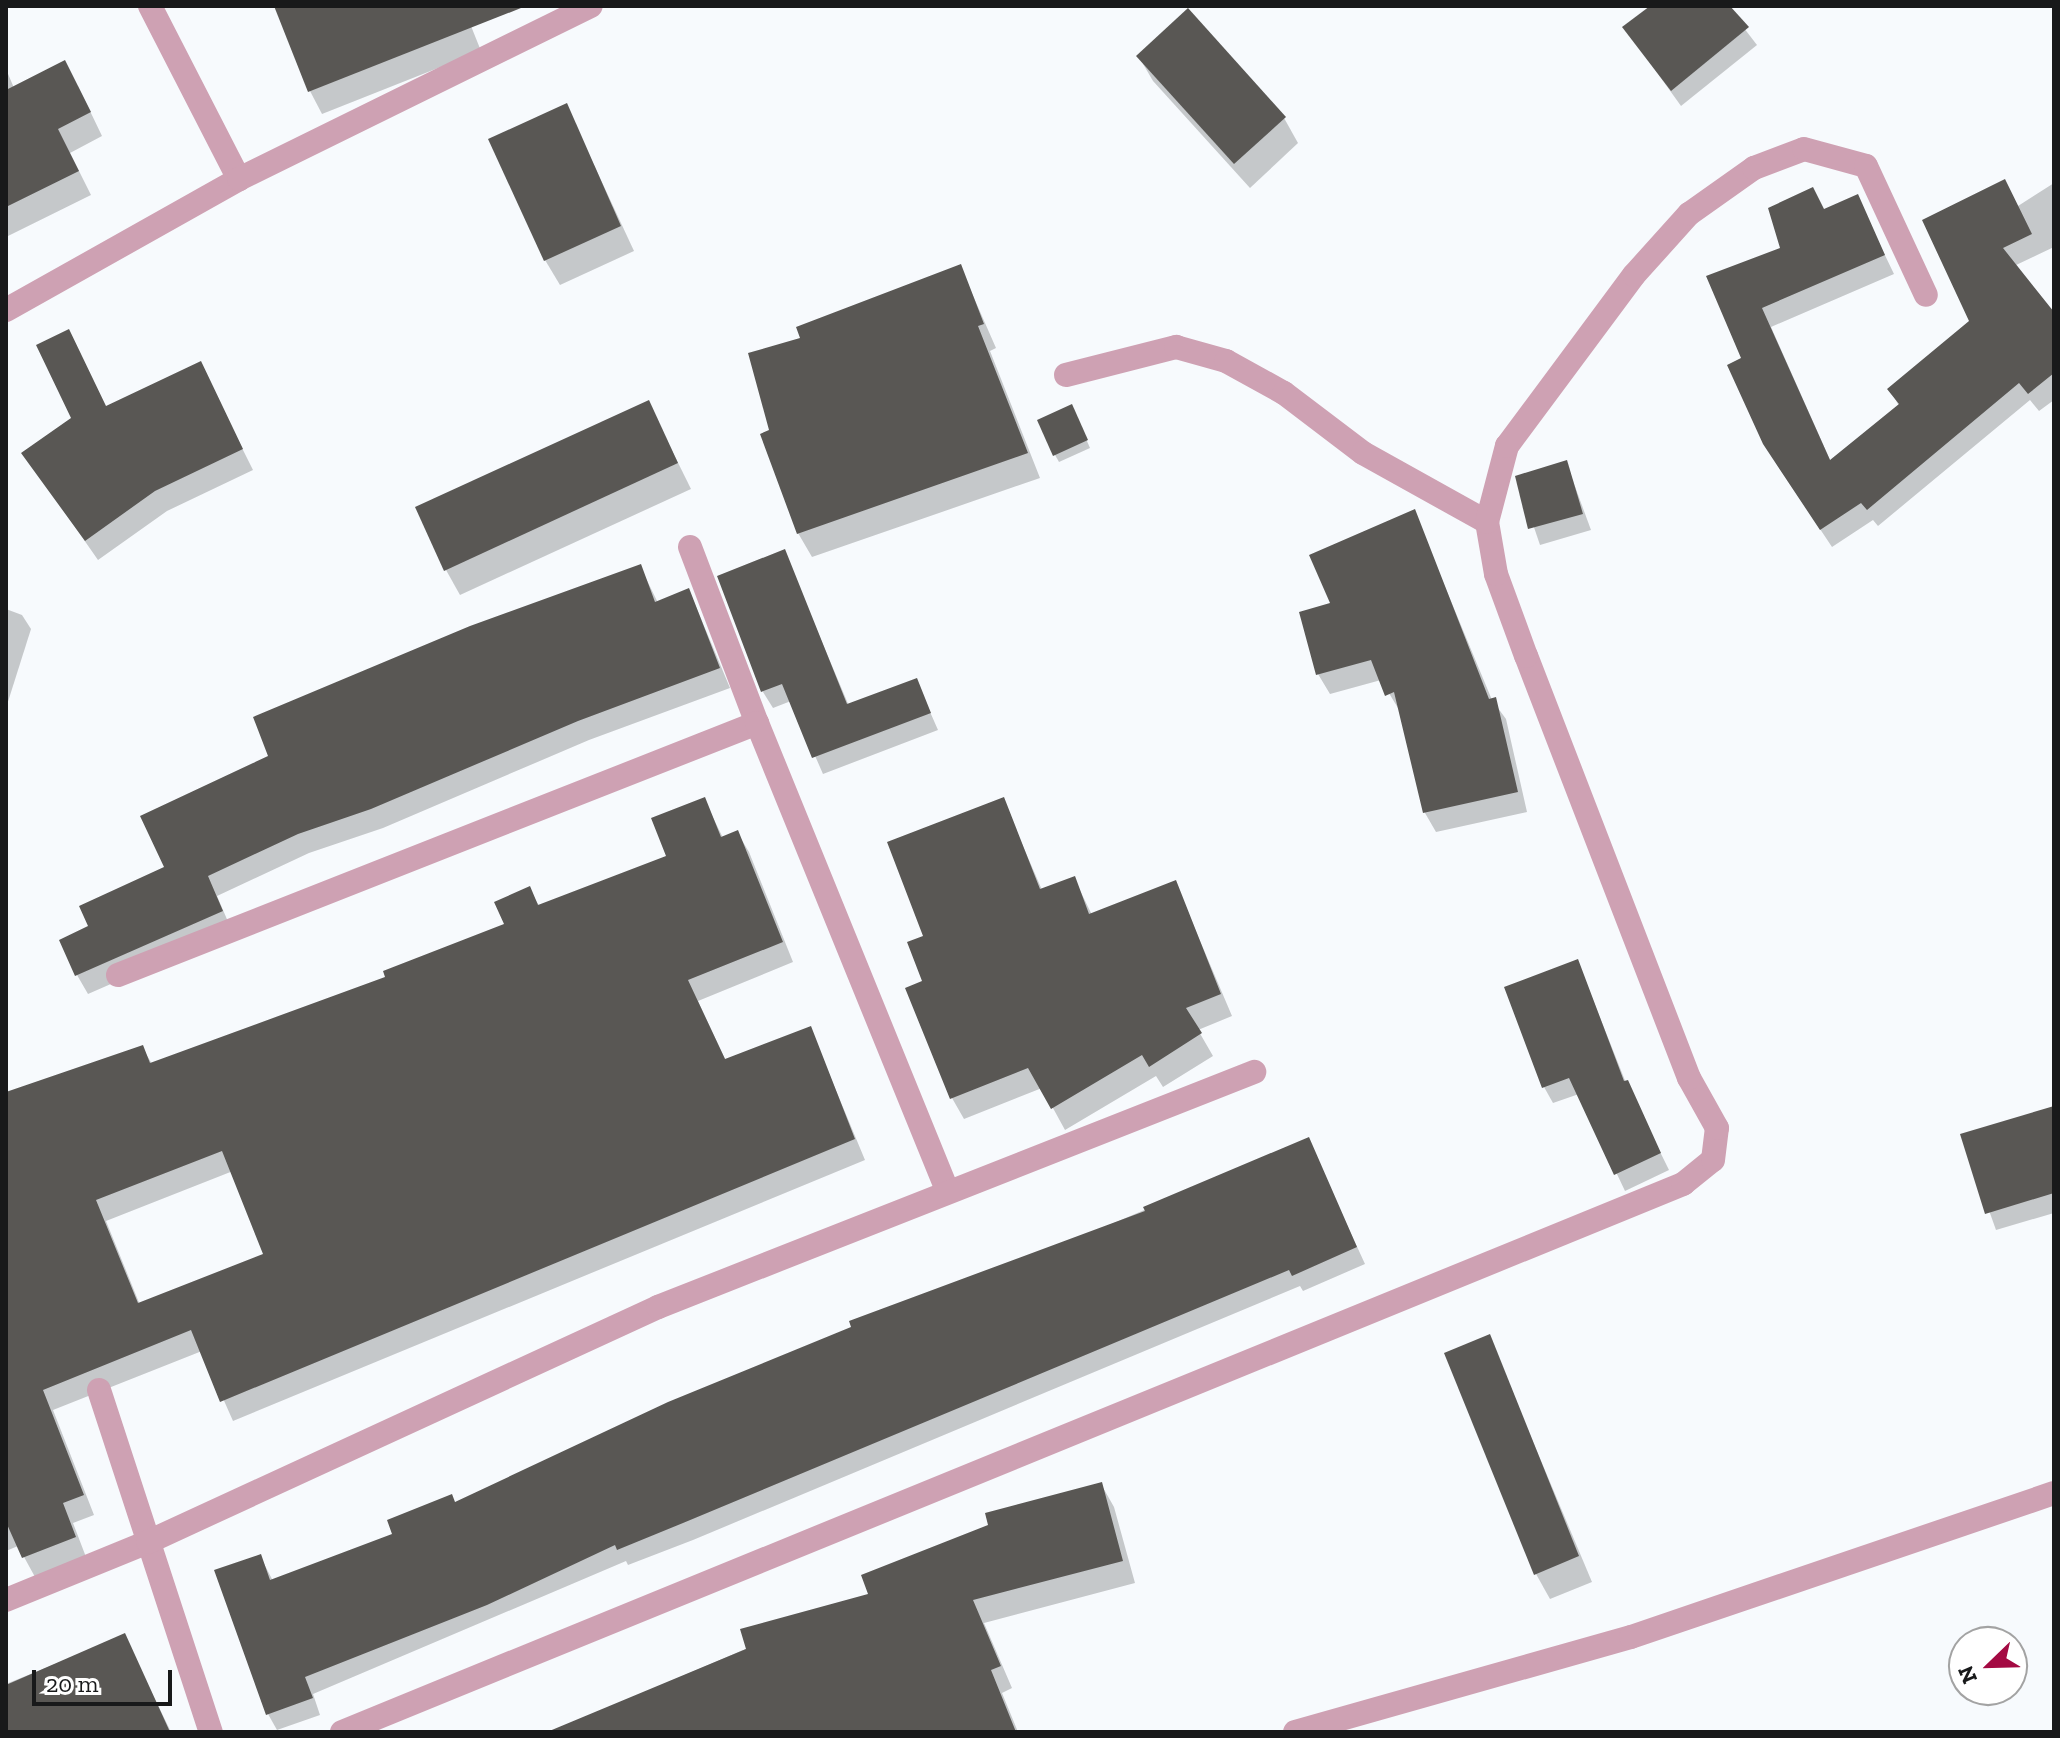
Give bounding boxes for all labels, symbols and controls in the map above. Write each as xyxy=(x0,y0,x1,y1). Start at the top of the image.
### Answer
north arrow xyxy=(1948,1626,2028,1706)
scale bar xyxy=(36,1654,176,1704)
text: N xyxy=(1952,1662,1983,1688)
text: 20 m xyxy=(46,1669,98,1698)

